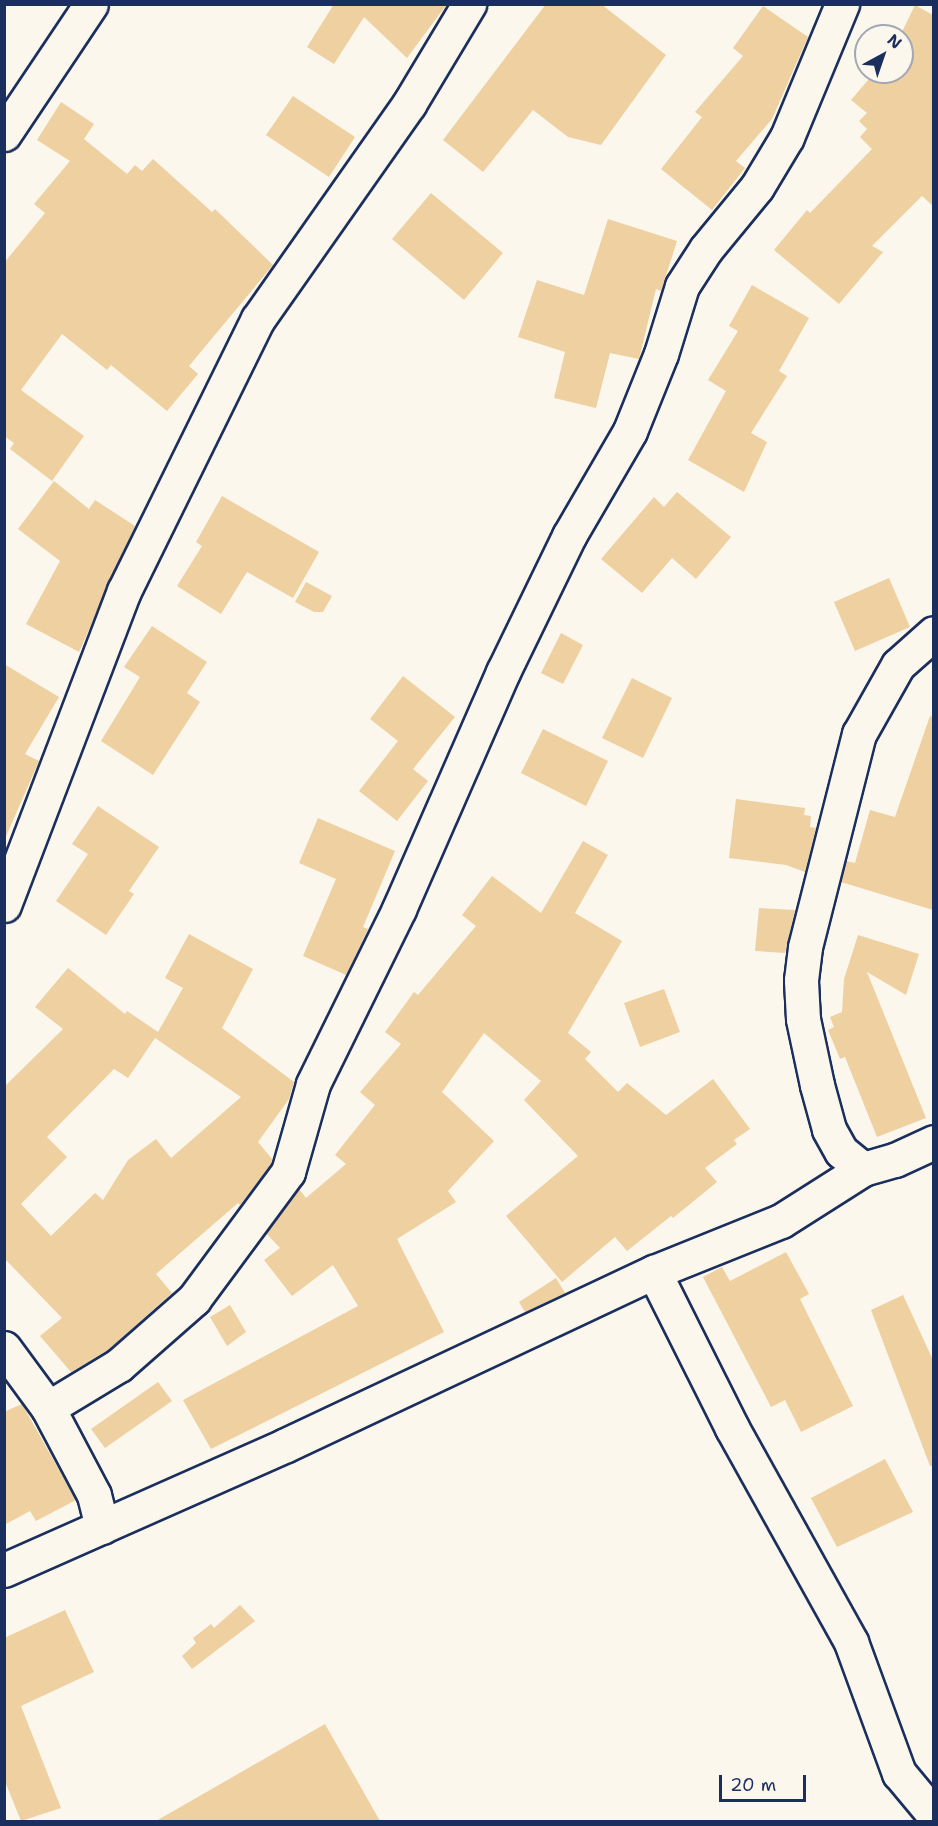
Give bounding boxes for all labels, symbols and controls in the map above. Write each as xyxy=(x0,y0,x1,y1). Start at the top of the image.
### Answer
north arrow xyxy=(854,24,914,84)
text: N xyxy=(883,29,906,53)
scale bar xyxy=(722,1763,809,1801)
text: 20 m xyxy=(730,1773,776,1797)

